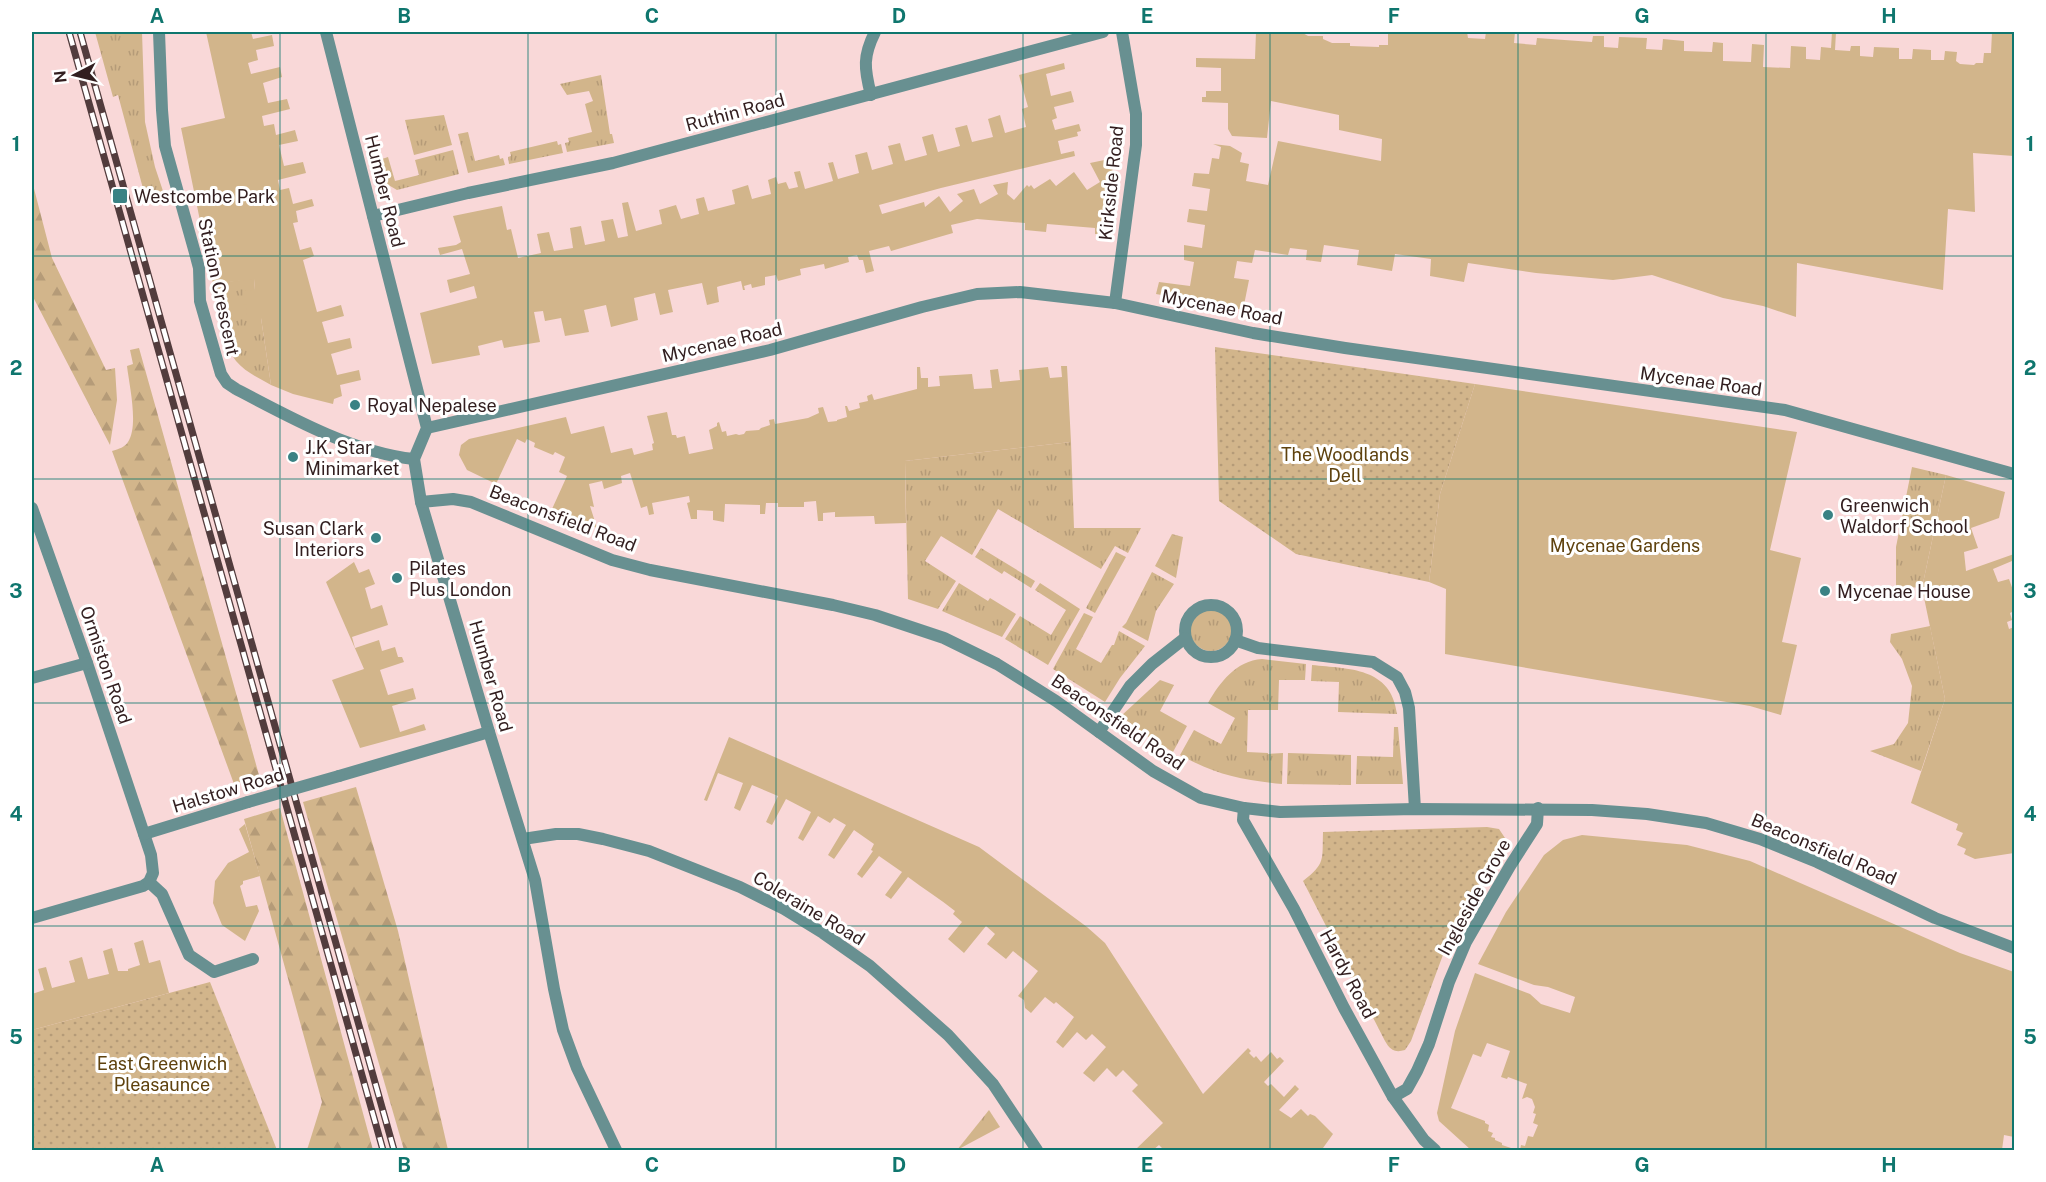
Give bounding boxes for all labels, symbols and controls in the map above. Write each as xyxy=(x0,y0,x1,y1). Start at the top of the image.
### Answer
text: A xyxy=(150,4,164,28)
text: B xyxy=(397,4,411,28)
text: C xyxy=(645,4,659,28)
text: D xyxy=(892,4,906,28)
text: E xyxy=(1141,4,1153,28)
text: F xyxy=(1388,4,1400,28)
text: G xyxy=(1634,4,1650,28)
text: H xyxy=(1881,4,1897,28)
north arrow xyxy=(45,45,105,105)
text: N xyxy=(50,69,71,84)
street label: Ruthin Road xyxy=(683,89,787,135)
street label: Kirkside Road xyxy=(1095,125,1127,241)
text: 1 xyxy=(12,132,20,156)
text: 1 xyxy=(2026,132,2034,156)
street label: Humber Road xyxy=(361,133,409,249)
place label: Westcombe Park xyxy=(134,186,275,207)
marker: Westcombe Park xyxy=(111,187,129,205)
street label: Station Crescent xyxy=(194,216,244,358)
street label: Mycenae Road xyxy=(1160,285,1284,329)
street label: Mycenae Road xyxy=(660,318,784,366)
text: 2 xyxy=(10,356,22,380)
text: 2 xyxy=(2024,356,2036,380)
street label: Mycenae Road xyxy=(1639,362,1763,400)
place label: Royal Nepalese xyxy=(367,395,497,416)
marker: Royal Nepalese xyxy=(348,398,362,412)
place label: J.K. Star Minimarket xyxy=(305,437,399,479)
park label: The Woodlands Dell xyxy=(1281,444,1409,486)
marker: J.K. Star Minimarket xyxy=(286,450,300,464)
street label: Beaconsfield Road xyxy=(487,480,639,556)
place label: Greenwich Waldorf School xyxy=(1840,495,1969,537)
marker: Greenwich Waldorf School xyxy=(1821,508,1835,522)
place label: Susan Clark Interiors xyxy=(263,518,364,560)
marker: Susan Clark Interiors xyxy=(369,531,383,545)
park label: Mycenae Gardens xyxy=(1550,535,1700,556)
place label: Pilates Plus London xyxy=(409,558,511,600)
marker: Pilates Plus London xyxy=(390,571,404,585)
text: 3 xyxy=(9,579,23,603)
text: 3 xyxy=(2023,579,2037,603)
place label: Mycenae House xyxy=(1837,581,1971,602)
marker: Mycenae House xyxy=(1818,584,1832,598)
street label: Ormiston Road xyxy=(76,603,136,727)
street label: Humber Road xyxy=(465,618,517,734)
street label: Beaconsfield Road xyxy=(1048,670,1188,774)
street label: Halstow Road xyxy=(170,763,286,817)
text: 4 xyxy=(9,802,23,826)
text: 4 xyxy=(2023,802,2037,826)
street label: Beaconsfield Road xyxy=(1748,809,1900,889)
street label: Ingleside Grove xyxy=(1433,835,1515,959)
street label: Coleraine Road xyxy=(749,866,869,950)
street label: Hardy Road xyxy=(1316,926,1380,1022)
text: 5 xyxy=(9,1025,23,1049)
text: 5 xyxy=(2023,1025,2037,1049)
park label: East Greenwich Pleasaunce xyxy=(97,1053,227,1095)
text: A xyxy=(150,1153,164,1177)
text: B xyxy=(397,1153,411,1177)
text: C xyxy=(645,1153,659,1177)
text: D xyxy=(892,1153,906,1177)
text: E xyxy=(1141,1153,1153,1177)
text: F xyxy=(1388,1153,1400,1177)
text: G xyxy=(1634,1153,1650,1177)
text: H xyxy=(1881,1153,1897,1177)

